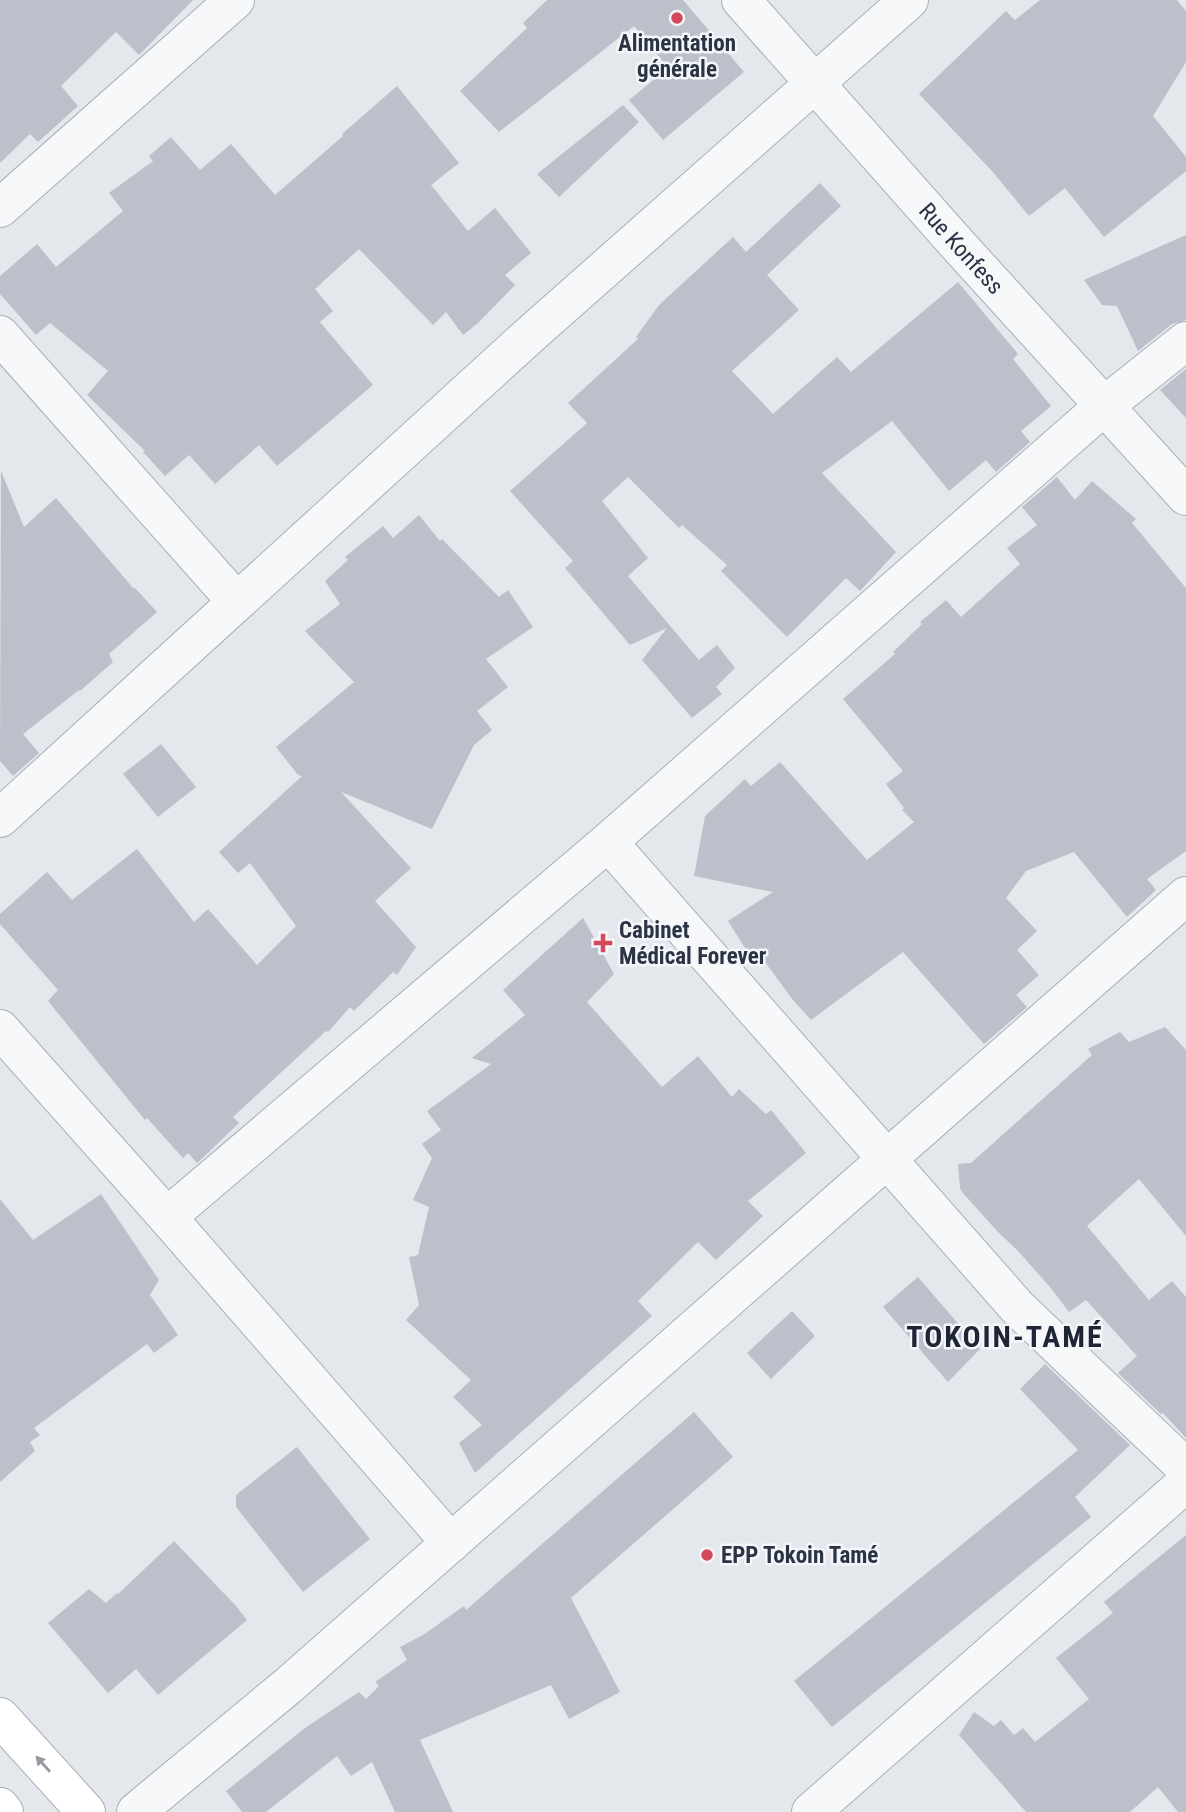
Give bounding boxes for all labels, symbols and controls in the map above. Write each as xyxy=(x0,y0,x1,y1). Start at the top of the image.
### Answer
marker: Alimentation générale xyxy=(669,10,685,26)
place label: Alimentation générale xyxy=(618,30,736,83)
street label: Rue Konfess xyxy=(914,197,1009,299)
place label: Cabinet Médical Forever xyxy=(619,917,767,970)
marker: Cabinet Médical Forever xyxy=(593,933,613,953)
district label: TOKOIN-TAMÉ xyxy=(906,1319,1104,1354)
place label: EPP Tokoin Tamé xyxy=(721,1542,878,1569)
marker: EPP Tokoin Tamé xyxy=(699,1547,715,1563)
one-way arrow xyxy=(35,1755,51,1773)

